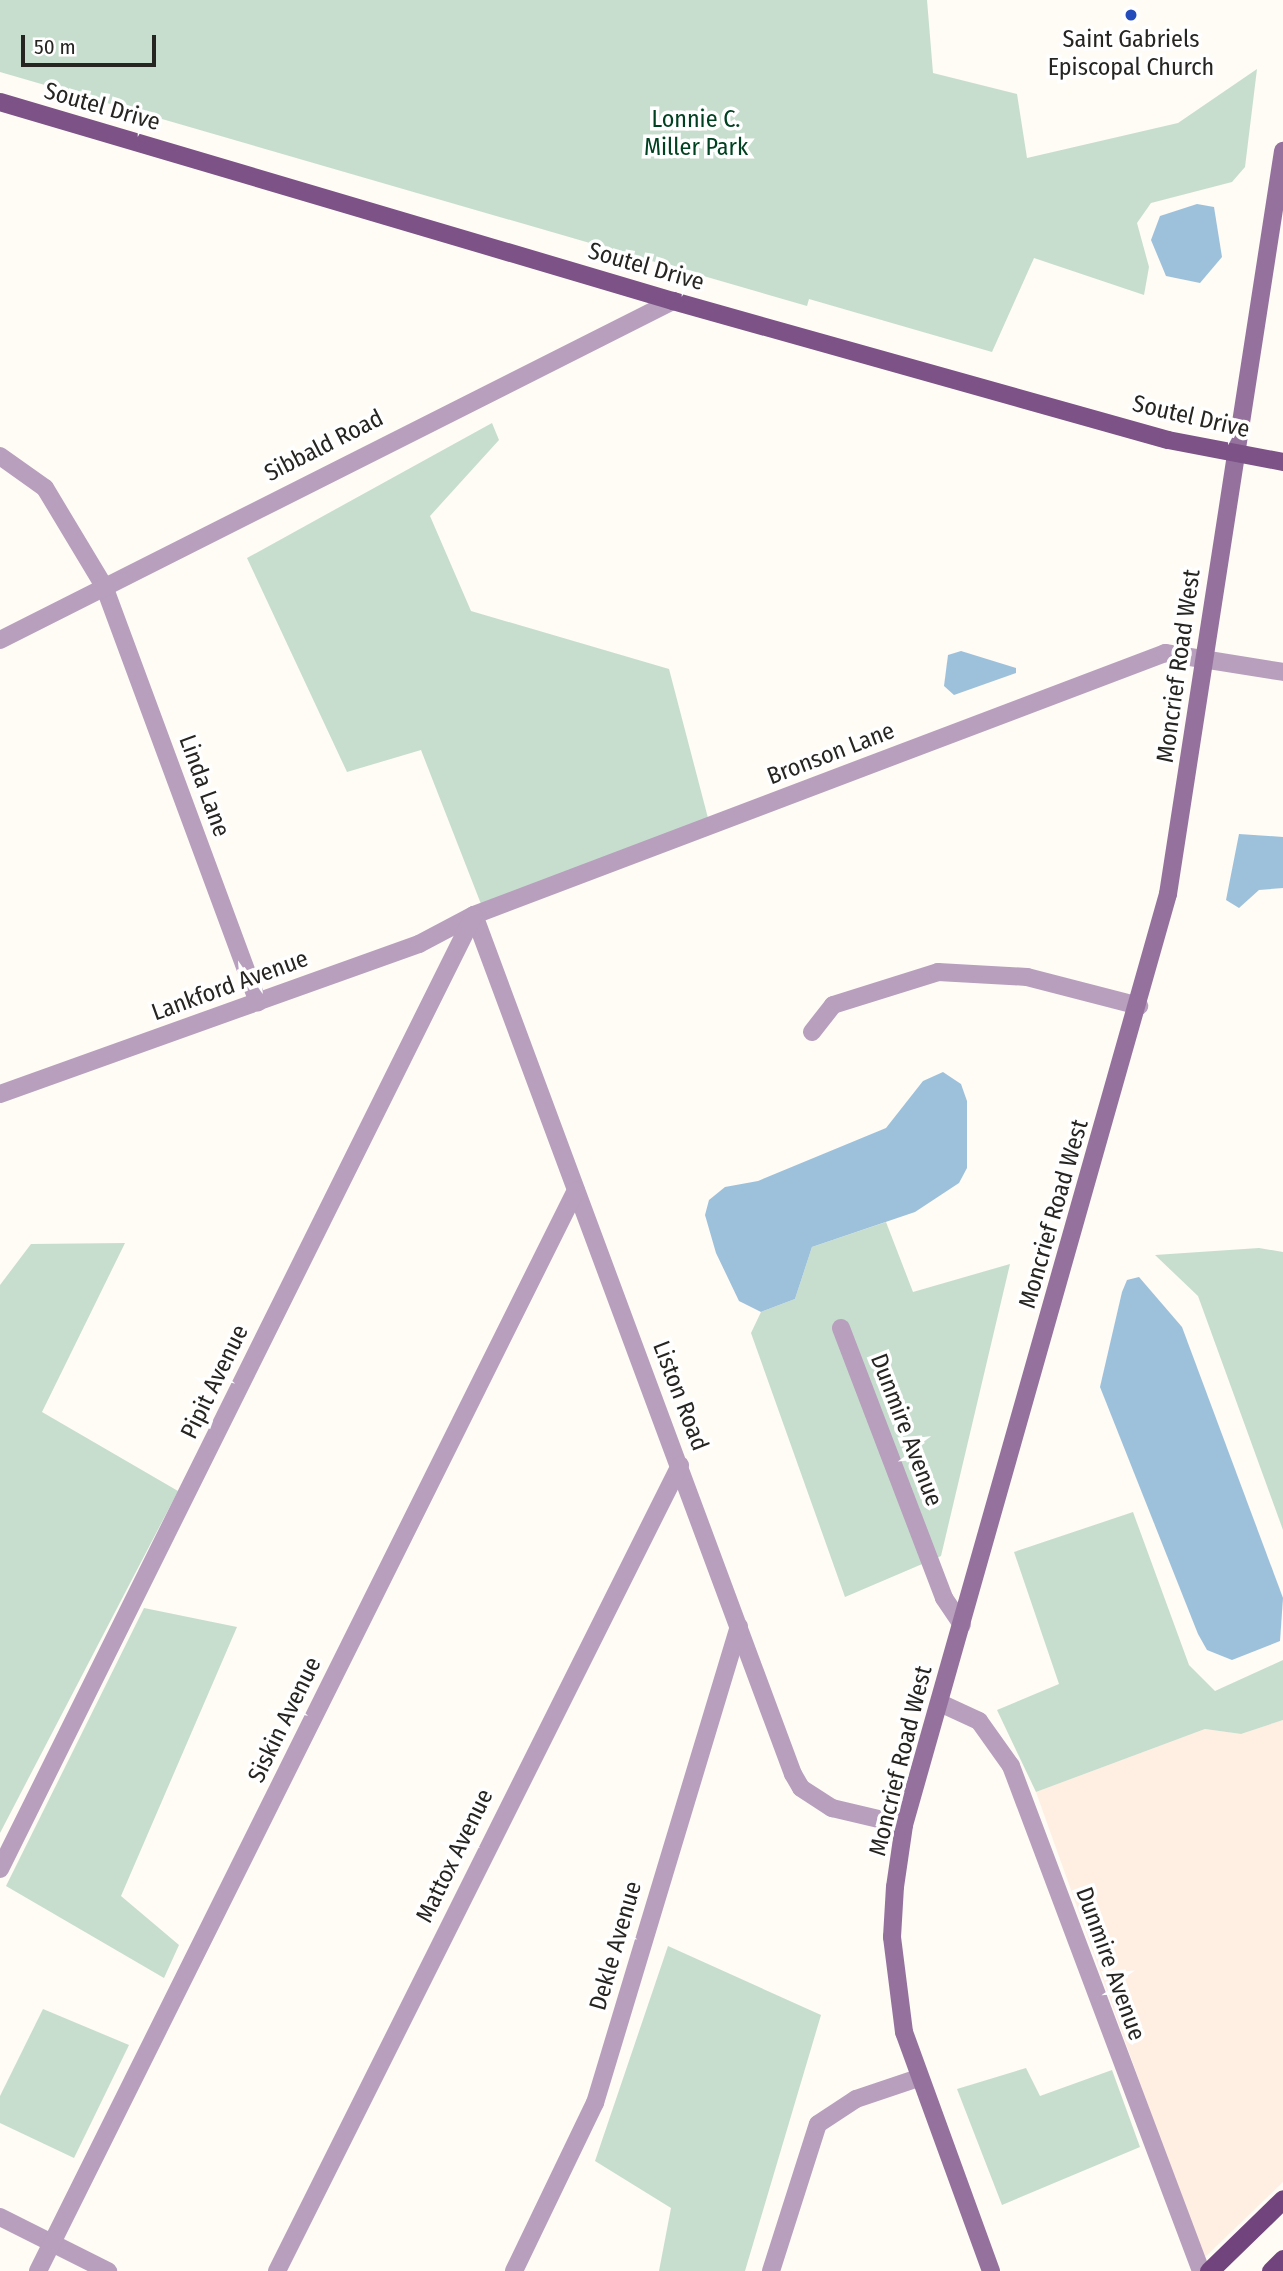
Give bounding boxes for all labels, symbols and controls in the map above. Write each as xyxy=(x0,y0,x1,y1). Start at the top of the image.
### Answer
marker: Saint Gabriels Episcopal Church xyxy=(1123,7,1139,23)
scale bar xyxy=(24,21,159,65)
place label: Saint Gabriels Episcopal Church xyxy=(1048,26,1214,82)
text: 50 m xyxy=(34,34,76,60)
street label: Soutel Drive xyxy=(41,77,163,137)
park label: Lonnie C. Miller Park xyxy=(644,106,748,162)
street label: Soutel Drive xyxy=(585,237,707,297)
street label: Soutel Drive xyxy=(1130,390,1252,444)
street label: Sibbald Road xyxy=(260,404,388,488)
street label: Moncrief Road West xyxy=(1151,567,1207,765)
street label: Bronson Lane xyxy=(763,717,899,791)
street label: Linda Lane xyxy=(172,731,236,841)
street label: Lankford Avenue xyxy=(148,944,312,1028)
street label: Moncrief Road West xyxy=(1013,1116,1095,1312)
street label: Pipit Avenue xyxy=(175,1320,255,1444)
street label: Liston Road xyxy=(646,1337,714,1455)
street label: Dunmire Avenue xyxy=(864,1350,948,1510)
street label: Siskin Avenue xyxy=(242,1653,328,1787)
street label: Moncrief Road West xyxy=(863,1663,939,1859)
street label: Mattox Avenue xyxy=(410,1785,500,1927)
street label: Dekle Avenue xyxy=(584,1878,648,2014)
street label: Dunmire Avenue xyxy=(1069,1883,1151,2045)

